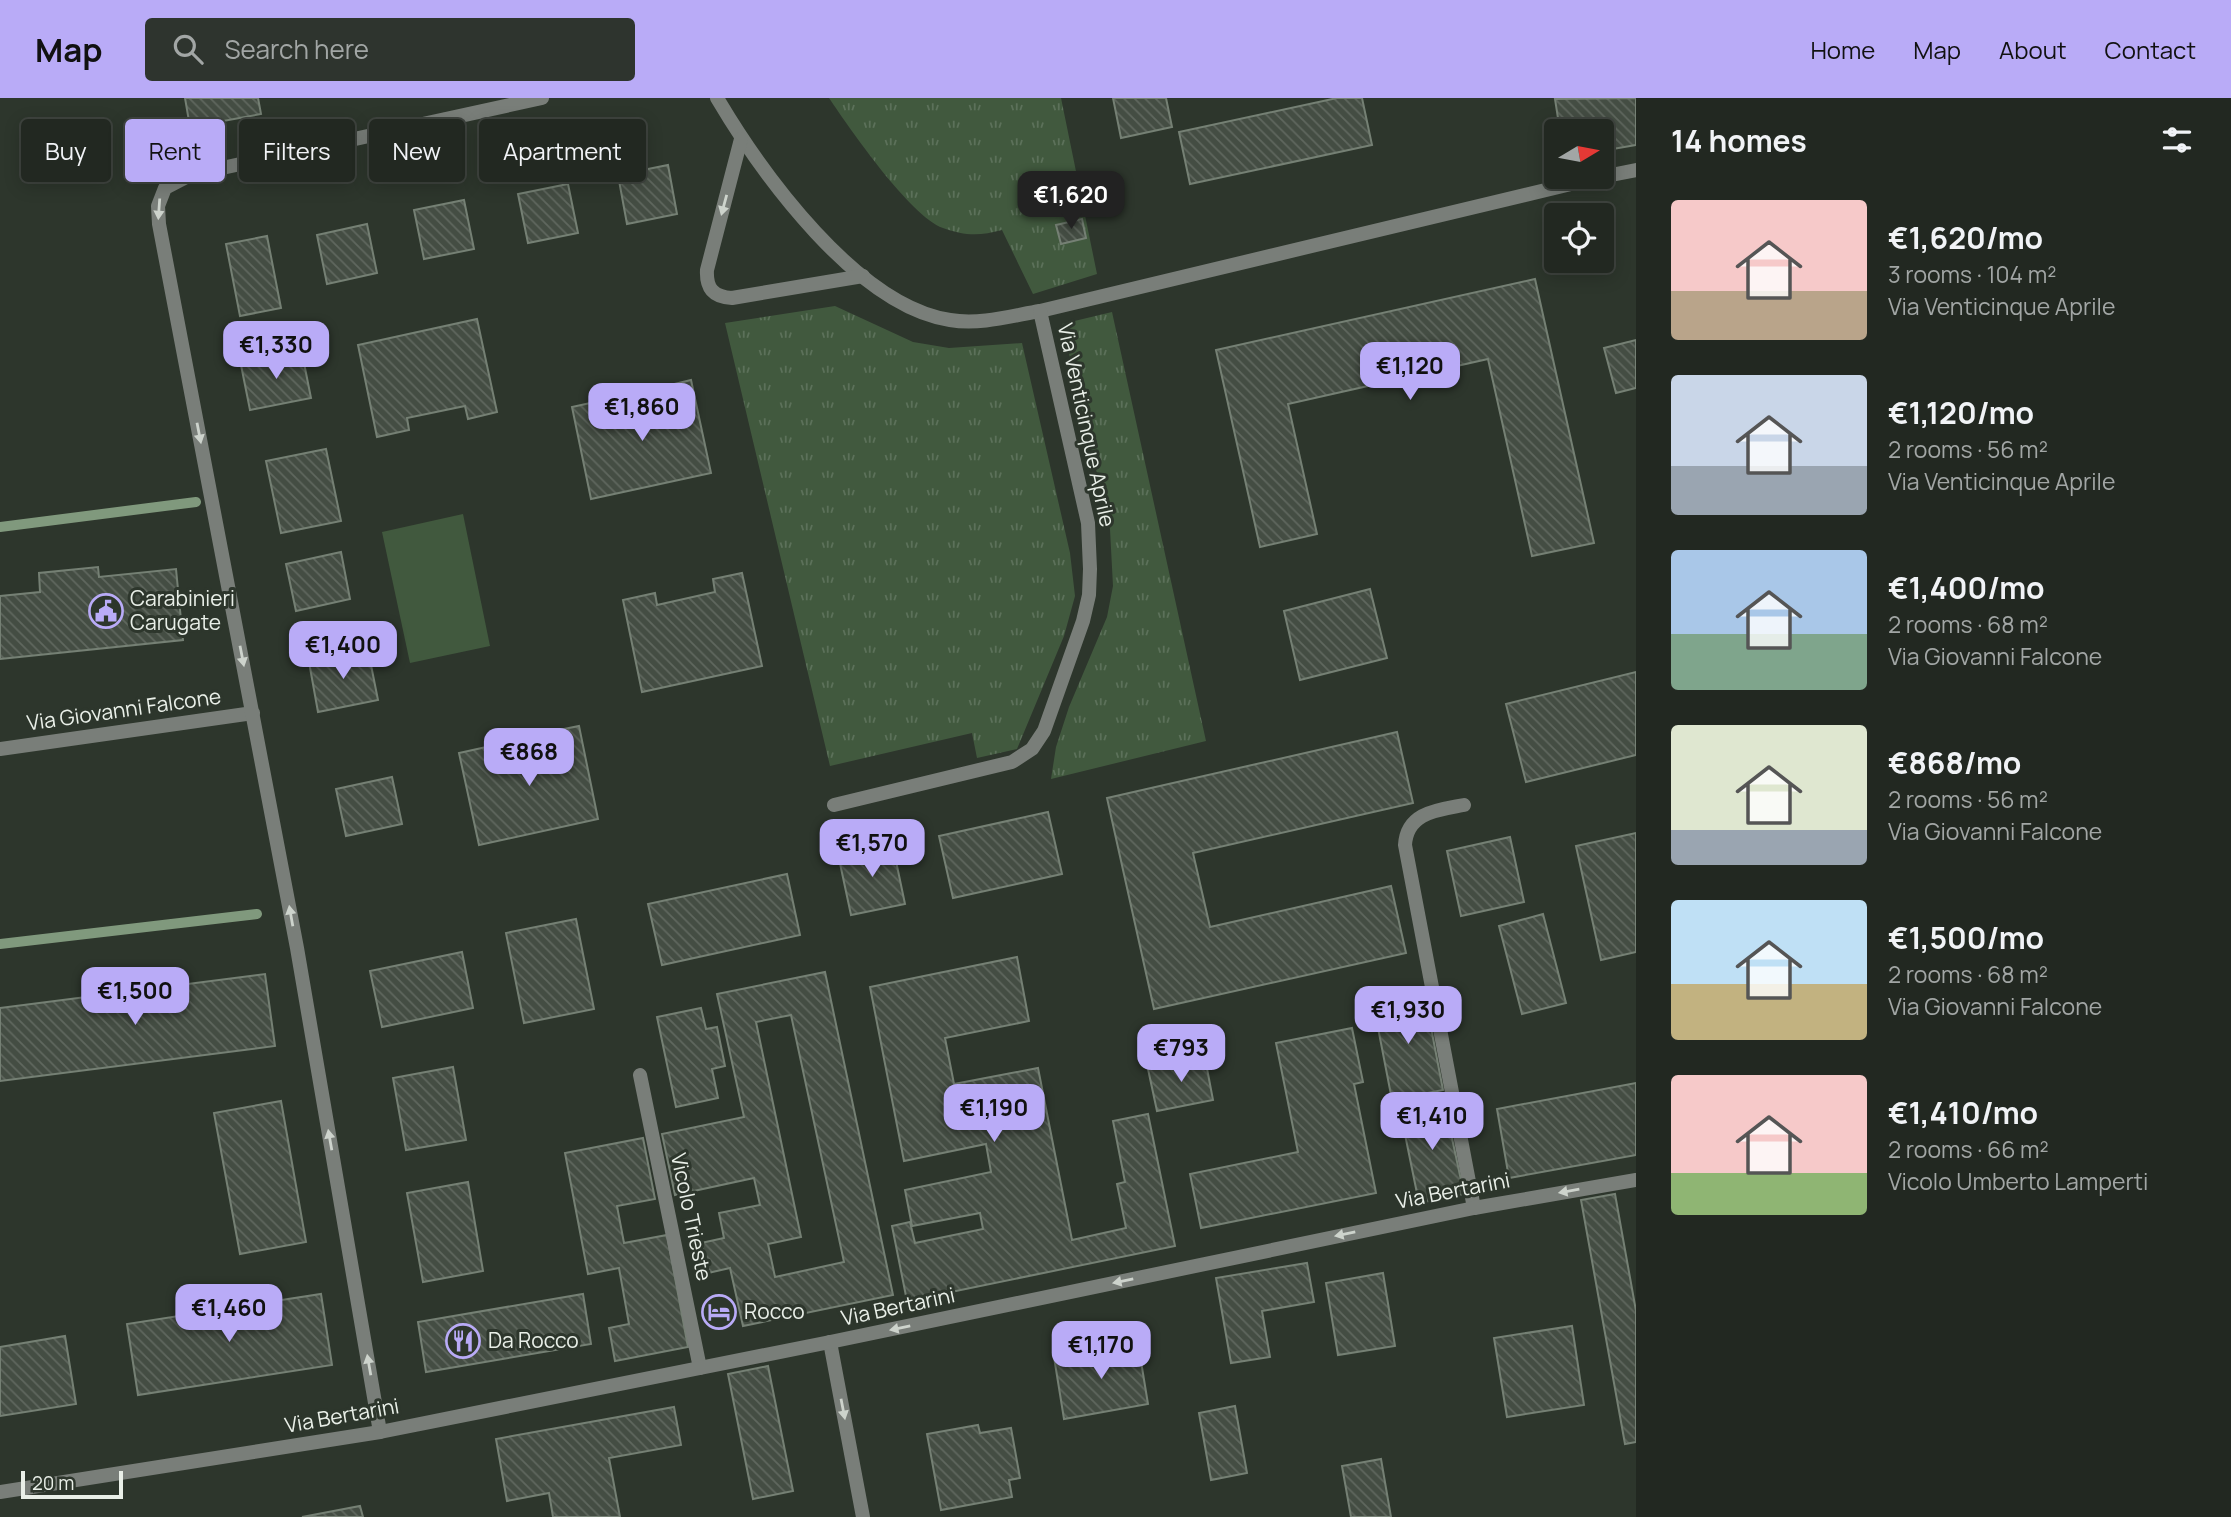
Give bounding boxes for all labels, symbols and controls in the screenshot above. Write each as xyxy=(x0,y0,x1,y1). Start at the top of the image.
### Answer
search box xyxy=(145,18,635,81)
text: Map xyxy=(35,27,103,72)
icon: search xyxy=(169,30,207,68)
text: Search here xyxy=(225,31,369,67)
text: Home xyxy=(1810,33,1875,66)
text: Map xyxy=(1913,33,1961,66)
text: About xyxy=(1999,33,2067,66)
text: Contact xyxy=(2105,33,2196,66)
chip: Buy xyxy=(21,119,111,182)
chip: Rent xyxy=(125,119,225,182)
chip: Filters xyxy=(239,119,355,182)
chip: New xyxy=(369,119,465,182)
chip: Apartment xyxy=(479,119,646,182)
north arrow xyxy=(1544,119,1614,189)
map controls xyxy=(1544,119,1614,273)
text: 14 homes xyxy=(1671,120,1807,161)
icon: filters xyxy=(2158,121,2196,159)
pin: €1,620 xyxy=(1014,172,1128,231)
text: €1,620 xyxy=(1034,178,1108,210)
one-way arrow xyxy=(718,195,728,216)
one-way arrow xyxy=(153,198,164,220)
button: locate xyxy=(1544,203,1614,273)
text: €1,620/mo xyxy=(1888,217,2043,258)
icon: home xyxy=(1727,228,1811,312)
text: 3 rooms · 104 m² xyxy=(1888,258,2056,290)
text: Via Venticinque Aprile xyxy=(1888,290,2115,322)
street label: Via Venticinque Aprile xyxy=(1052,320,1122,529)
pin: €1,330 xyxy=(219,322,333,381)
text: €1,330 xyxy=(239,328,313,360)
pin: €1,120 xyxy=(1353,342,1467,402)
text: €1,120 xyxy=(1376,349,1444,381)
pin: €1,860 xyxy=(585,384,699,443)
text: €1,860 xyxy=(604,390,680,422)
text: €1,120/mo xyxy=(1888,392,2034,433)
icon: home xyxy=(1727,403,1811,487)
one-way arrow xyxy=(194,422,205,444)
text: 2 rooms · 56 m² xyxy=(1888,433,2048,465)
text: Via Venticinque Aprile xyxy=(1888,465,2115,497)
text: €1,400/mo xyxy=(1888,567,2045,608)
icon: home xyxy=(1727,578,1811,662)
place label: Carabinieri Carugate xyxy=(130,584,235,636)
public building icon: Carabinieri Carugate xyxy=(87,592,125,630)
text: 2 rooms · 68 m² xyxy=(1888,608,2048,640)
pin: €1,400 xyxy=(286,622,400,681)
text: €1,400 xyxy=(305,628,381,660)
text: Via Giovanni Falcone xyxy=(1888,640,2102,672)
one-way arrow xyxy=(237,645,248,667)
street label: Via Giovanni Falcone xyxy=(25,682,223,736)
pin: €868 xyxy=(488,728,570,788)
text: €868 xyxy=(500,735,558,767)
text: €868/mo xyxy=(1888,742,2021,783)
icon: home xyxy=(1727,753,1811,837)
text: 2 rooms · 56 m² xyxy=(1888,783,2048,815)
text: Via Giovanni Falcone xyxy=(1888,815,2102,847)
pin: €1,570 xyxy=(815,820,929,879)
text: €1,570 xyxy=(836,826,908,858)
one-way arrow xyxy=(285,905,296,927)
text: €1,500/mo xyxy=(1888,917,2044,958)
icon: home xyxy=(1727,928,1811,1012)
text: 2 rooms · 68 m² xyxy=(1888,958,2048,990)
pin: €1,500 xyxy=(78,968,192,1027)
text: €1,500 xyxy=(97,974,173,1006)
pin: €1,930 xyxy=(1351,986,1465,1046)
text: Via Giovanni Falcone xyxy=(1888,990,2102,1022)
text: €1,930 xyxy=(1371,993,1445,1025)
pin: €793 xyxy=(1140,1024,1222,1084)
text: €793 xyxy=(1153,1031,1209,1063)
pin: €1,190 xyxy=(937,1084,1051,1144)
text: €1,190 xyxy=(960,1091,1028,1123)
text: €1,410/mo xyxy=(1888,1092,2038,1133)
pin: €1,410 xyxy=(1375,1093,1489,1152)
text: €1,410 xyxy=(1396,1099,1468,1131)
icon: home xyxy=(1727,1103,1811,1187)
one-way arrow xyxy=(324,1129,335,1151)
text: 2 rooms · 66 m² xyxy=(1888,1133,2049,1165)
street label: Vicolo Trieste xyxy=(665,1150,719,1283)
street label: Via Bertarini xyxy=(1393,1165,1512,1215)
text: Vicolo Umberto Lamperti xyxy=(1888,1165,2148,1197)
one-way arrow xyxy=(1558,1186,1580,1197)
one-way arrow xyxy=(1334,1229,1356,1240)
one-way arrow xyxy=(1112,1276,1134,1287)
street label: Via Bertarini xyxy=(838,1280,957,1332)
pin: €1,460 xyxy=(172,1284,286,1344)
text: €1,460 xyxy=(191,1291,267,1323)
hotel icon: Rocco xyxy=(700,1293,738,1331)
place label: Rocco xyxy=(744,1297,805,1325)
restaurant icon: Da Rocco xyxy=(444,1322,482,1360)
one-way arrow xyxy=(889,1322,911,1333)
pin: €1,170 xyxy=(1044,1322,1158,1381)
place label: Da Rocco xyxy=(488,1326,579,1354)
text: €1,170 xyxy=(1068,1328,1134,1360)
one-way arrow xyxy=(363,1354,374,1376)
street label: Via Bertarini xyxy=(282,1391,401,1439)
one-way arrow xyxy=(838,1398,849,1420)
scale bar xyxy=(21,1468,122,1500)
text: 20 m xyxy=(32,1470,74,1496)

